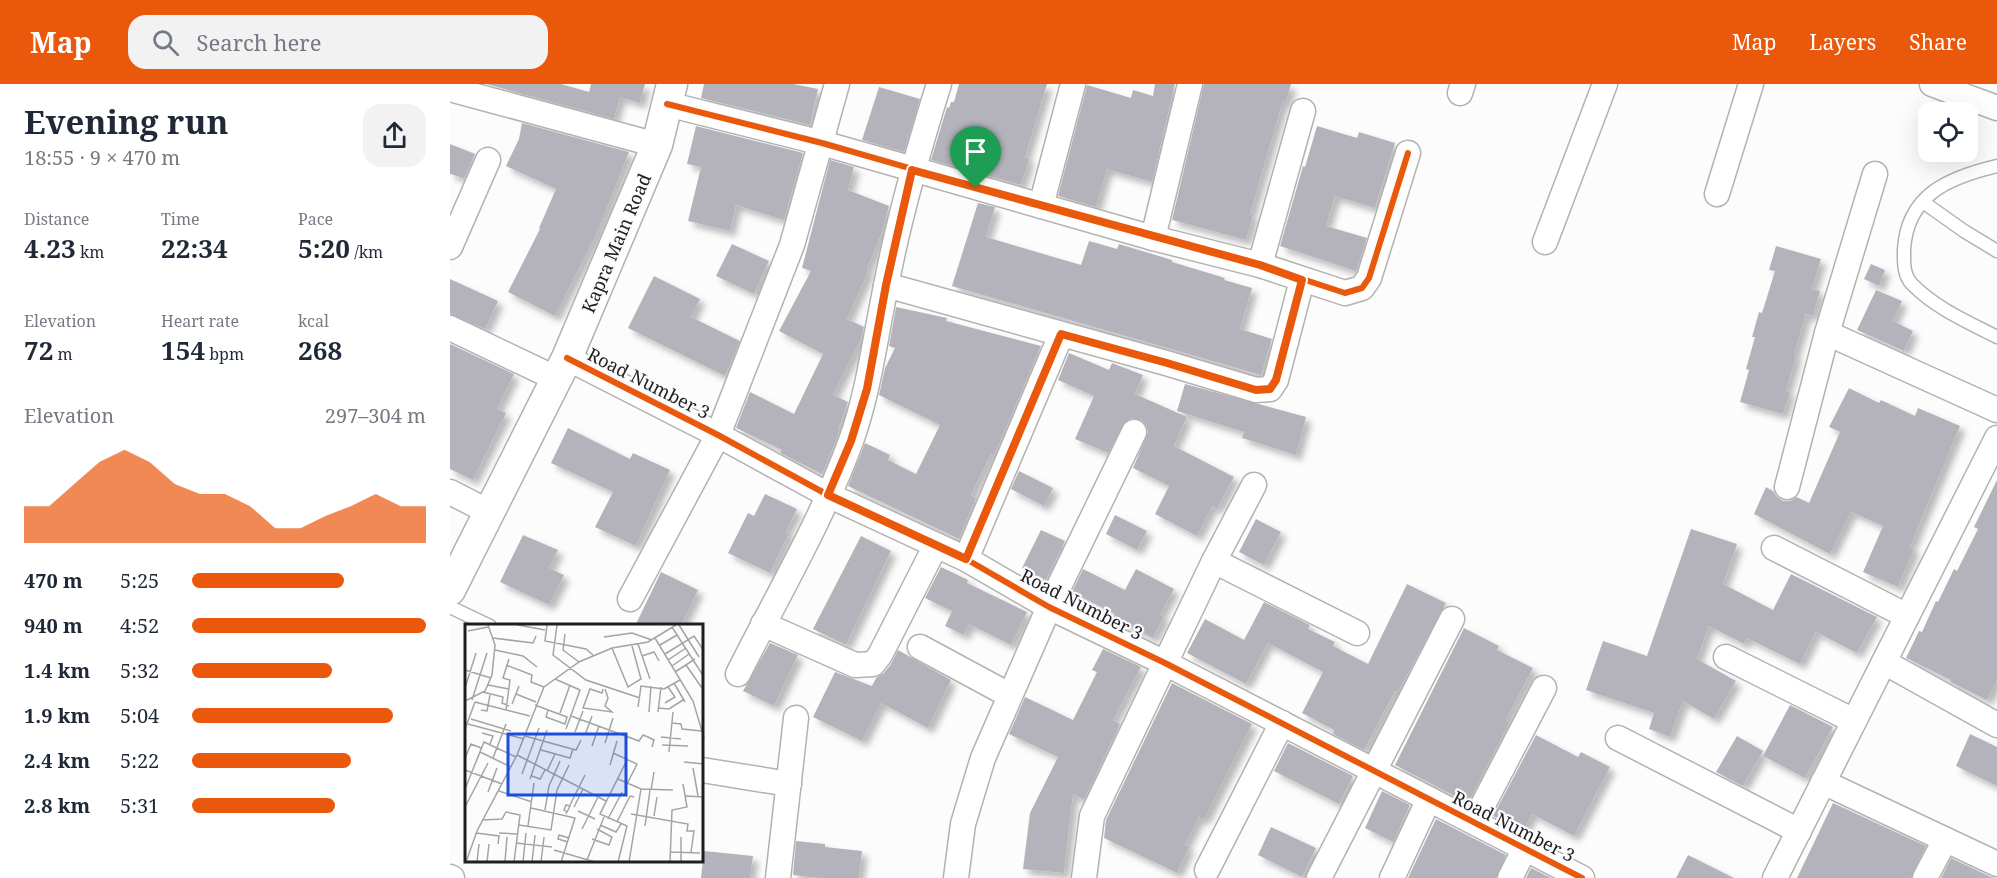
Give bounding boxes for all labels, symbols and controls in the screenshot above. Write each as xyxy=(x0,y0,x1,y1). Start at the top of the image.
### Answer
search box xyxy=(128,15,548,69)
text: Map xyxy=(30,23,92,61)
icon: search xyxy=(149,26,182,59)
text: Search here xyxy=(197,27,321,57)
text: Map xyxy=(1732,28,1776,56)
text: Layers xyxy=(1809,28,1876,56)
text: Share xyxy=(1909,28,1967,56)
text: Evening run xyxy=(24,99,228,144)
map controls xyxy=(1918,102,1978,162)
button: locate xyxy=(1918,102,1978,162)
button: share xyxy=(363,104,426,167)
pin xyxy=(950,126,1001,188)
icon: arrive xyxy=(959,135,992,168)
text: 18:55 · 9 × 470 m xyxy=(24,144,180,171)
street label: Kapra Main Road xyxy=(576,170,656,316)
text: Distance xyxy=(24,208,89,230)
text: Time xyxy=(161,208,200,230)
text: Pace xyxy=(298,208,333,230)
text: 4.23 xyxy=(24,230,76,266)
text: 22:34 xyxy=(161,230,228,266)
text: 5:20 xyxy=(298,230,350,266)
text: km xyxy=(76,241,104,263)
text: /km xyxy=(350,241,383,263)
text: Elevation xyxy=(24,310,96,332)
text: Heart rate xyxy=(161,310,239,332)
text: kcal xyxy=(298,310,329,332)
text: 72 xyxy=(24,332,53,368)
text: 154 xyxy=(161,332,205,368)
text: 268 xyxy=(298,332,342,368)
street label: Road Number 3 xyxy=(584,342,714,424)
text: m xyxy=(53,343,73,365)
text: bpm xyxy=(205,343,244,365)
text: Elevation xyxy=(24,402,114,429)
text: 297–304 m xyxy=(325,402,426,429)
street label: Road Number 3 xyxy=(1017,563,1147,645)
text: 470 m xyxy=(24,567,83,594)
text: 5:25 xyxy=(120,567,159,594)
text: 940 m xyxy=(24,612,83,639)
text: 4:52 xyxy=(120,612,159,639)
inset map xyxy=(465,624,704,863)
text: 1.4 km xyxy=(24,657,90,684)
text: 5:32 xyxy=(120,657,159,684)
text: 1.9 km xyxy=(24,702,90,729)
text: 5:04 xyxy=(120,702,159,729)
text: 2.4 km xyxy=(24,747,90,774)
text: 5:22 xyxy=(120,747,159,774)
street label: Road Number 3 xyxy=(1449,785,1579,867)
text: 2.8 km xyxy=(24,792,90,819)
text: 5:31 xyxy=(120,792,159,819)

